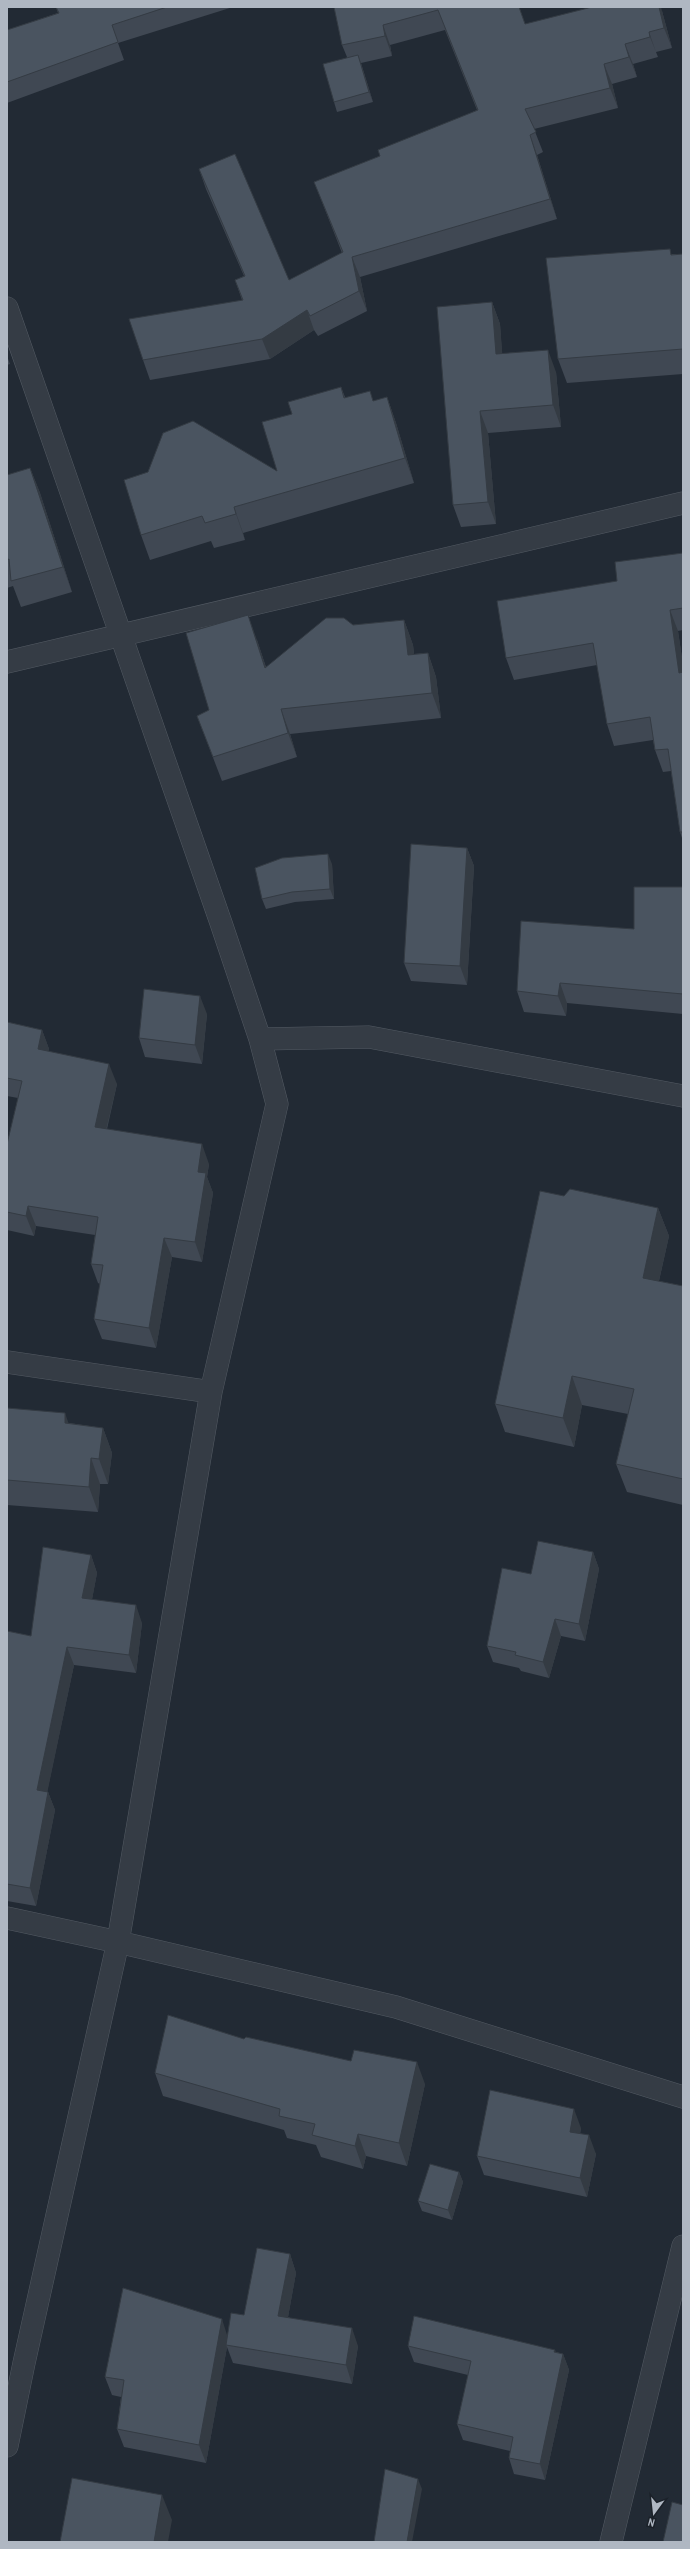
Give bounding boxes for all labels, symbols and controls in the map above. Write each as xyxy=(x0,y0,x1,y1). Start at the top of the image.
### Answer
north arrow xyxy=(634,2493,674,2533)
text: N xyxy=(646,2515,656,2530)

